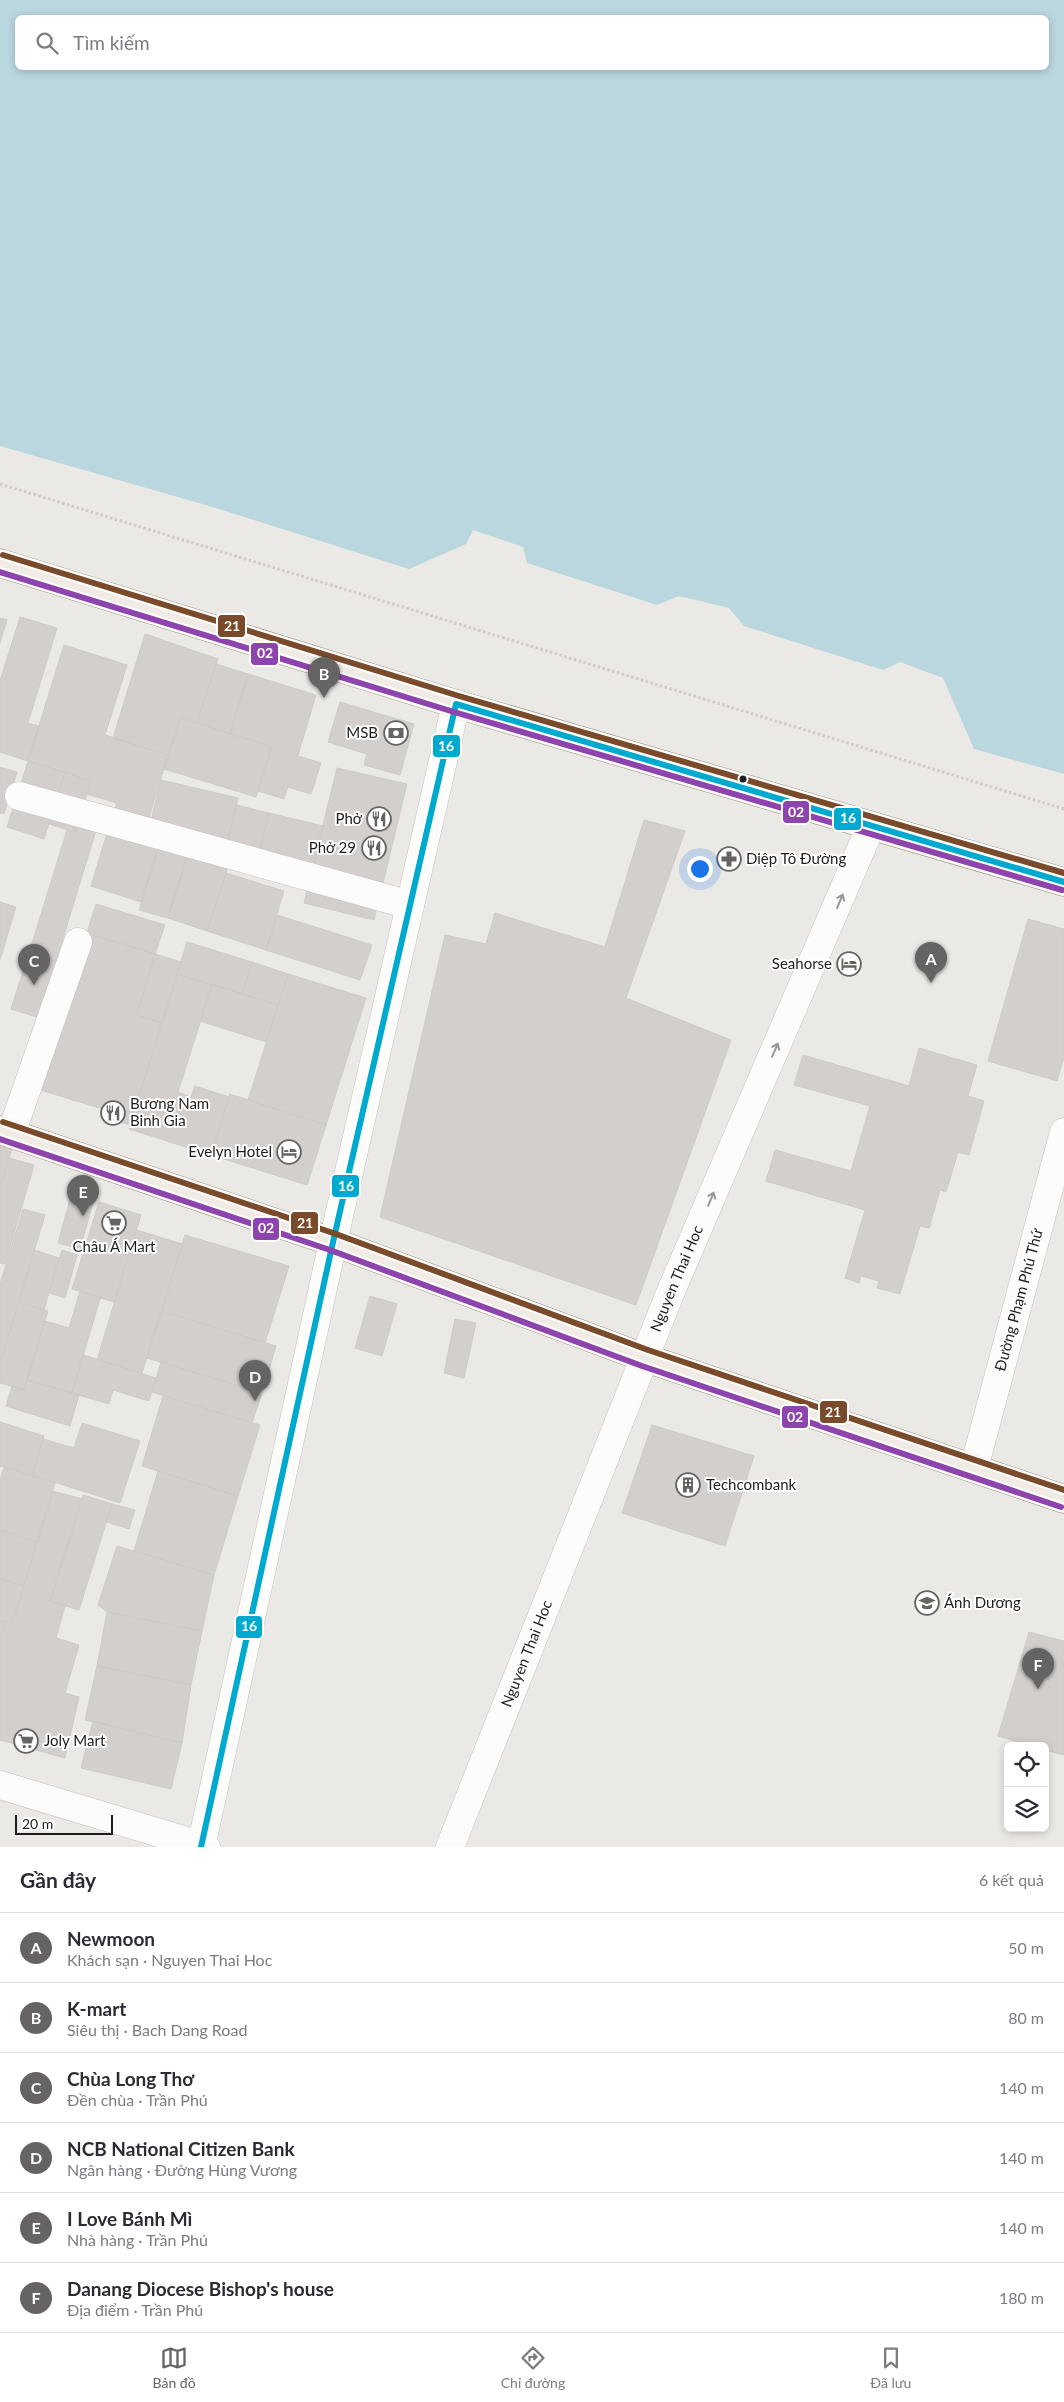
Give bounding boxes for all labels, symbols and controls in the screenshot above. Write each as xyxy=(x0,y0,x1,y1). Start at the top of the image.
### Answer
search box xyxy=(15,15,1049,70)
icon: search xyxy=(33,29,61,57)
text: Tìm kiếm xyxy=(73,31,150,54)
line badge: 21 xyxy=(217,614,246,638)
text: 21 xyxy=(224,617,240,634)
line badge: 02 xyxy=(250,642,279,666)
text: 02 xyxy=(257,644,273,661)
pin: B xyxy=(308,657,340,698)
bank icon: MSB xyxy=(383,720,409,746)
place label: MSB xyxy=(346,723,378,741)
line badge: 16 xyxy=(432,734,461,758)
text: 16 xyxy=(438,737,454,754)
unlabelled marker xyxy=(738,774,748,784)
line badge: 02 xyxy=(782,800,810,824)
text: 02 xyxy=(788,803,804,820)
restaurant icon: Phở xyxy=(366,806,392,832)
line badge: 16 xyxy=(833,807,862,831)
place label: Phở xyxy=(335,809,363,827)
text: 16 xyxy=(840,809,856,826)
restaurant icon: Phở 29 xyxy=(361,835,387,861)
place label: Phở 29 xyxy=(309,838,356,856)
pharmacy icon: Diệp Tô Đường xyxy=(716,846,742,872)
place label: Diệp Tô Đường xyxy=(746,849,846,867)
your location xyxy=(687,856,713,882)
one-way arrow xyxy=(835,894,845,909)
pin: A xyxy=(915,942,947,983)
pin: C xyxy=(18,944,50,985)
hotel icon: Seahorse xyxy=(836,951,862,977)
place label: Seahorse xyxy=(772,954,832,972)
one-way arrow xyxy=(771,1043,781,1058)
place label: Bương Nam Binh Gia xyxy=(130,1094,209,1129)
restaurant icon: Bương Nam Binh Gia xyxy=(100,1100,126,1126)
hotel icon: Evelyn Hotel xyxy=(276,1139,302,1165)
place label: Evelyn Hotel xyxy=(188,1142,272,1160)
line badge: 16 xyxy=(331,1174,360,1198)
pin: E xyxy=(67,1175,99,1216)
text: 16 xyxy=(338,1177,354,1194)
one-way arrow xyxy=(706,1192,716,1207)
supermarket icon: Châu Á Mart xyxy=(101,1210,127,1236)
line badge: 21 xyxy=(290,1211,319,1235)
text: 21 xyxy=(297,1214,313,1231)
line badge: 02 xyxy=(252,1217,280,1241)
text: 02 xyxy=(258,1219,274,1236)
street label: Nguyen Thai Hoc xyxy=(646,1222,706,1334)
street label: Đường Phạm Phú Thứ xyxy=(990,1226,1046,1373)
place label: Châu Á Mart xyxy=(72,1237,156,1255)
pin: D xyxy=(239,1360,271,1401)
line badge: 21 xyxy=(819,1400,848,1424)
text: 21 xyxy=(825,1403,841,1420)
line badge: 02 xyxy=(781,1405,809,1429)
text: 02 xyxy=(787,1408,803,1425)
building icon: Techcombank xyxy=(675,1472,701,1498)
place label: Techcombank xyxy=(706,1475,797,1493)
school or university icon: Ánh Dương xyxy=(914,1590,940,1616)
place label: Ánh Dương xyxy=(944,1593,1021,1611)
street label: Nguyen Thai Hoc xyxy=(497,1597,555,1709)
line badge: 16 xyxy=(235,1615,263,1639)
text: 16 xyxy=(241,1617,257,1634)
pin: F xyxy=(1022,1648,1054,1689)
supermarket icon: Joly Mart xyxy=(13,1728,39,1754)
place label: Joly Mart xyxy=(44,1731,106,1749)
map controls xyxy=(1004,1742,1049,1832)
button: locate xyxy=(1004,1742,1049,1787)
button: layers xyxy=(1004,1787,1049,1832)
scale bar xyxy=(15,1812,112,1835)
text: 20 m xyxy=(22,1815,53,1832)
text: Gần đây xyxy=(20,1867,96,1892)
text: 6 kết quả xyxy=(979,1870,1044,1889)
text: Newmoon xyxy=(67,1927,155,1950)
text: A xyxy=(30,1938,42,1957)
text: 50 m xyxy=(1008,1938,1044,1957)
text: Khách sạn · Nguyen Thai Hoc xyxy=(67,1950,272,1969)
text: K-mart xyxy=(67,1997,126,2020)
text: B xyxy=(31,2008,41,2027)
text: 80 m xyxy=(1008,2008,1044,2027)
text: Siêu thị · Bach Dang Road xyxy=(67,2020,247,2039)
text: Chùa Long Thơ xyxy=(67,2067,194,2090)
text: C xyxy=(31,2078,41,2097)
text: 140 m xyxy=(999,2078,1044,2097)
text: Đền chùa · Trần Phú xyxy=(67,2090,208,2109)
text: NCB National Citizen Bank xyxy=(67,2137,295,2160)
text: D xyxy=(30,2148,42,2167)
text: 140 m xyxy=(999,2148,1044,2167)
text: Ngân hàng · Đường Hùng Vương xyxy=(67,2160,297,2179)
text: I Love Bánh Mì xyxy=(67,2207,192,2230)
text: E xyxy=(31,2218,41,2237)
text: 140 m xyxy=(999,2218,1044,2237)
text: Nhà hàng · Trần Phú xyxy=(67,2230,208,2249)
text: Danang Diocese Bishop's house xyxy=(67,2277,334,2300)
text: F xyxy=(31,2288,41,2307)
text: 180 m xyxy=(999,2288,1044,2307)
text: Địa điểm · Trần Phú xyxy=(67,2300,203,2319)
tab: Bản đồ xyxy=(153,2344,196,2391)
tab: Chỉ đường xyxy=(501,2344,565,2391)
tab: Đã lưu xyxy=(870,2344,911,2391)

